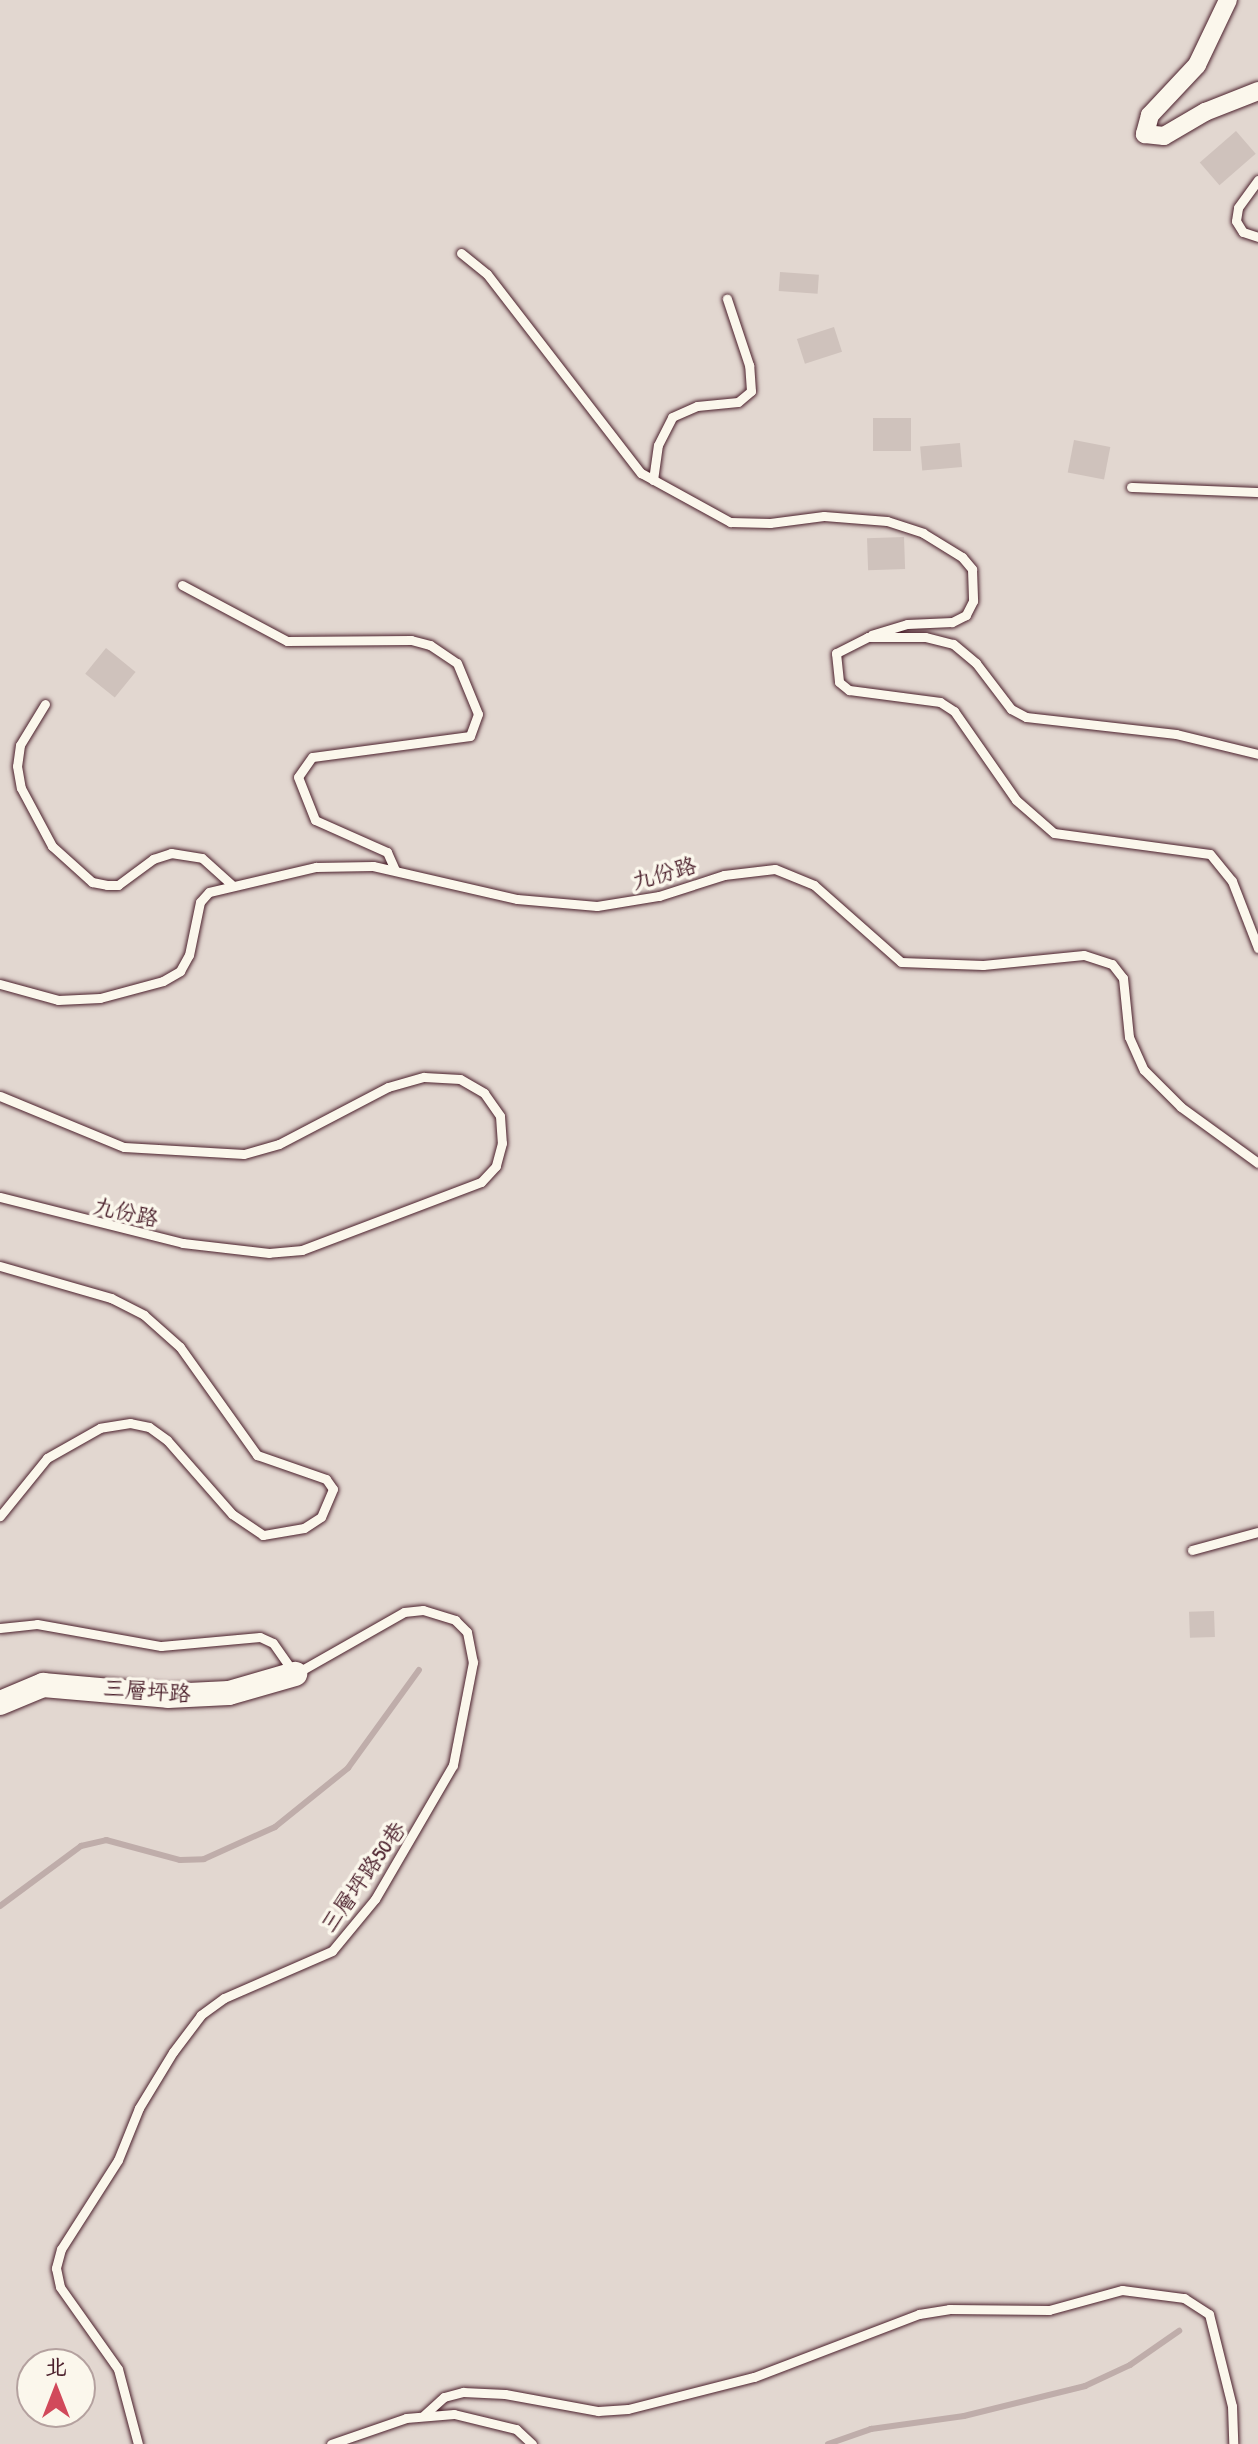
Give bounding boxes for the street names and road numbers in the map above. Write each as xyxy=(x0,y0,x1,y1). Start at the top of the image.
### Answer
street label: 九份路 xyxy=(629,852,699,894)
street label: 九份路 xyxy=(91,1192,161,1232)
street label: 三層坪路 xyxy=(102,1675,192,1707)
street label: 三層坪路50巷 xyxy=(315,1817,411,1937)

